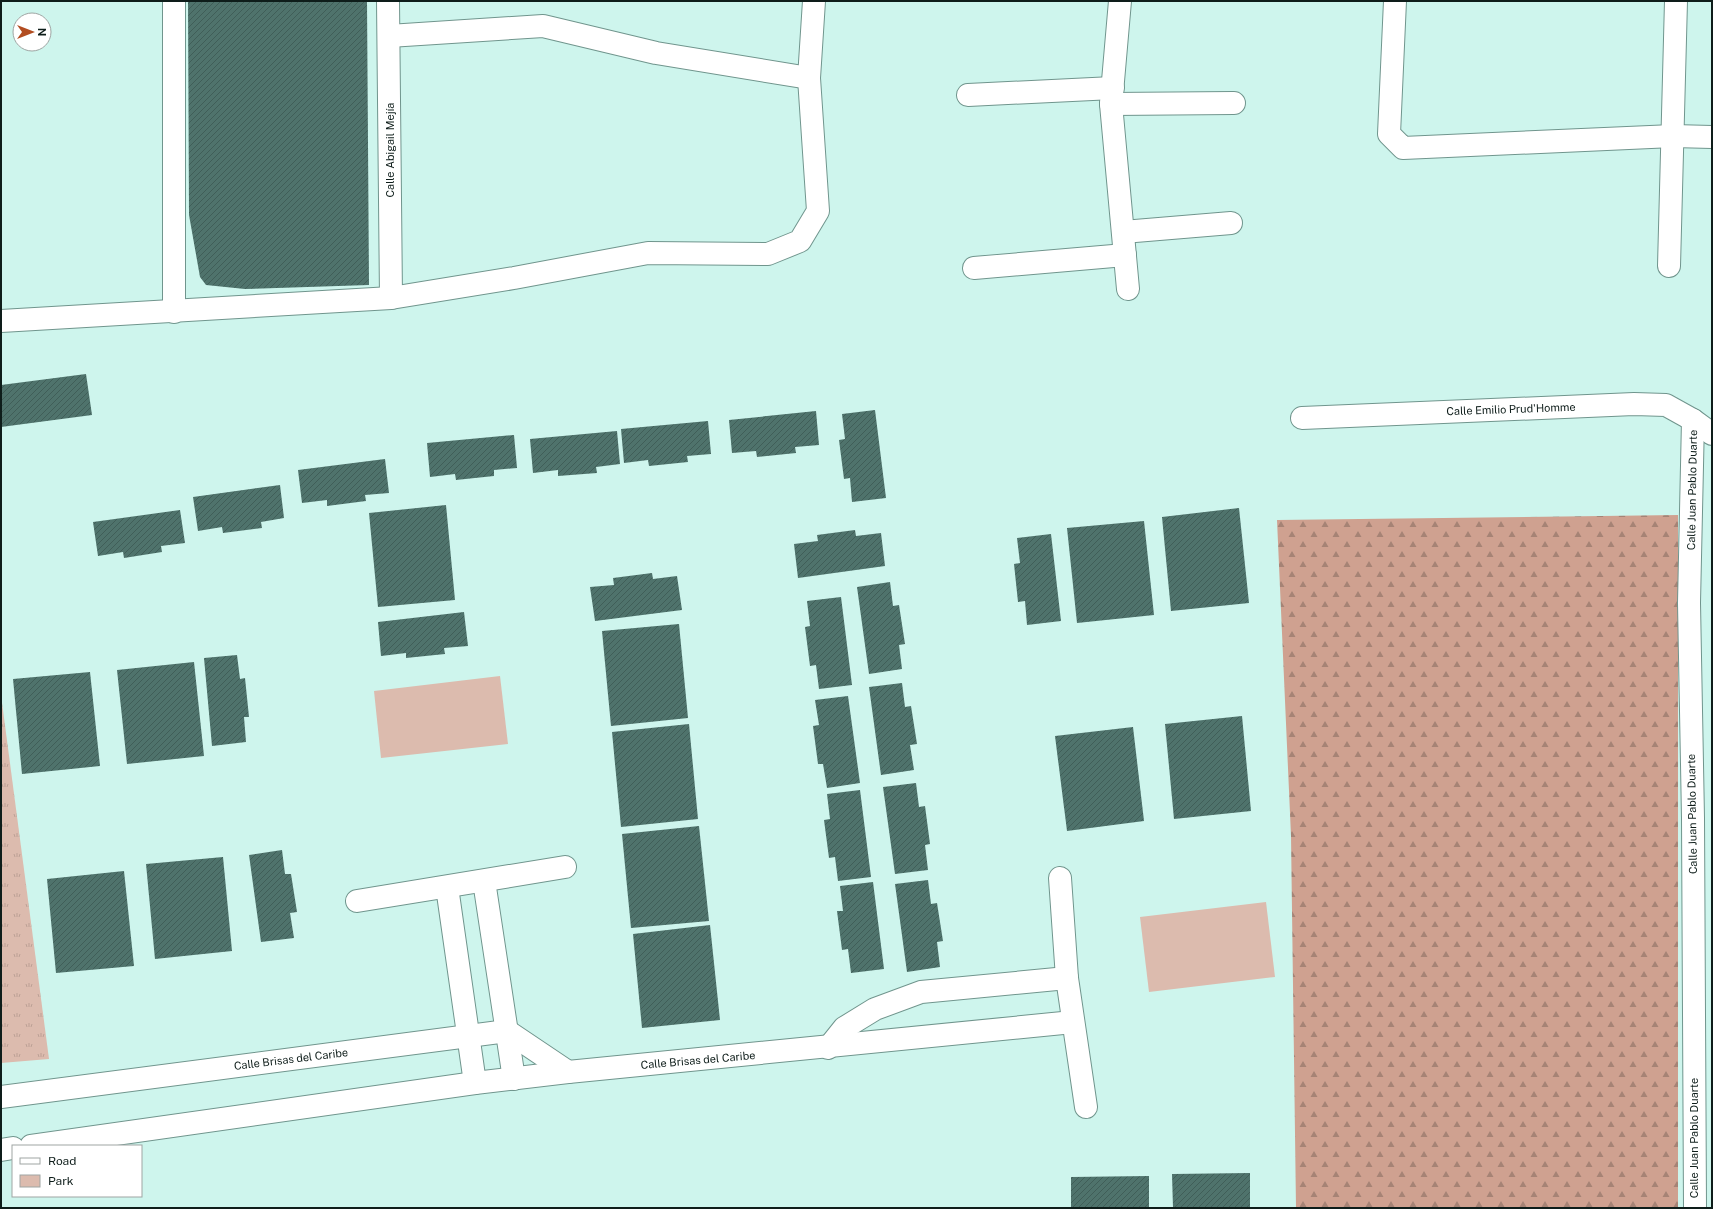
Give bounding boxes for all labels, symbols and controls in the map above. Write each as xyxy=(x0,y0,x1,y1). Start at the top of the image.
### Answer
north arrow xyxy=(12,12,52,52)
text: N xyxy=(36,28,48,36)
street label: Calle Abigail Mejía xyxy=(384,103,396,197)
street label: Calle Emilio Prud'Homme xyxy=(1446,401,1576,417)
street label: Calle Juan Pablo Duarte xyxy=(1685,430,1699,550)
street label: Calle Juan Pablo Duarte xyxy=(1685,754,1699,874)
street label: Calle Brisas del Caribe xyxy=(233,1046,349,1072)
street label: Calle Brisas del Caribe xyxy=(640,1049,756,1071)
street label: Calle Juan Pablo Duarte xyxy=(1688,1078,1700,1198)
legend xyxy=(12,1145,142,1197)
text: Road xyxy=(48,1154,76,1168)
text: Park xyxy=(48,1174,74,1188)

